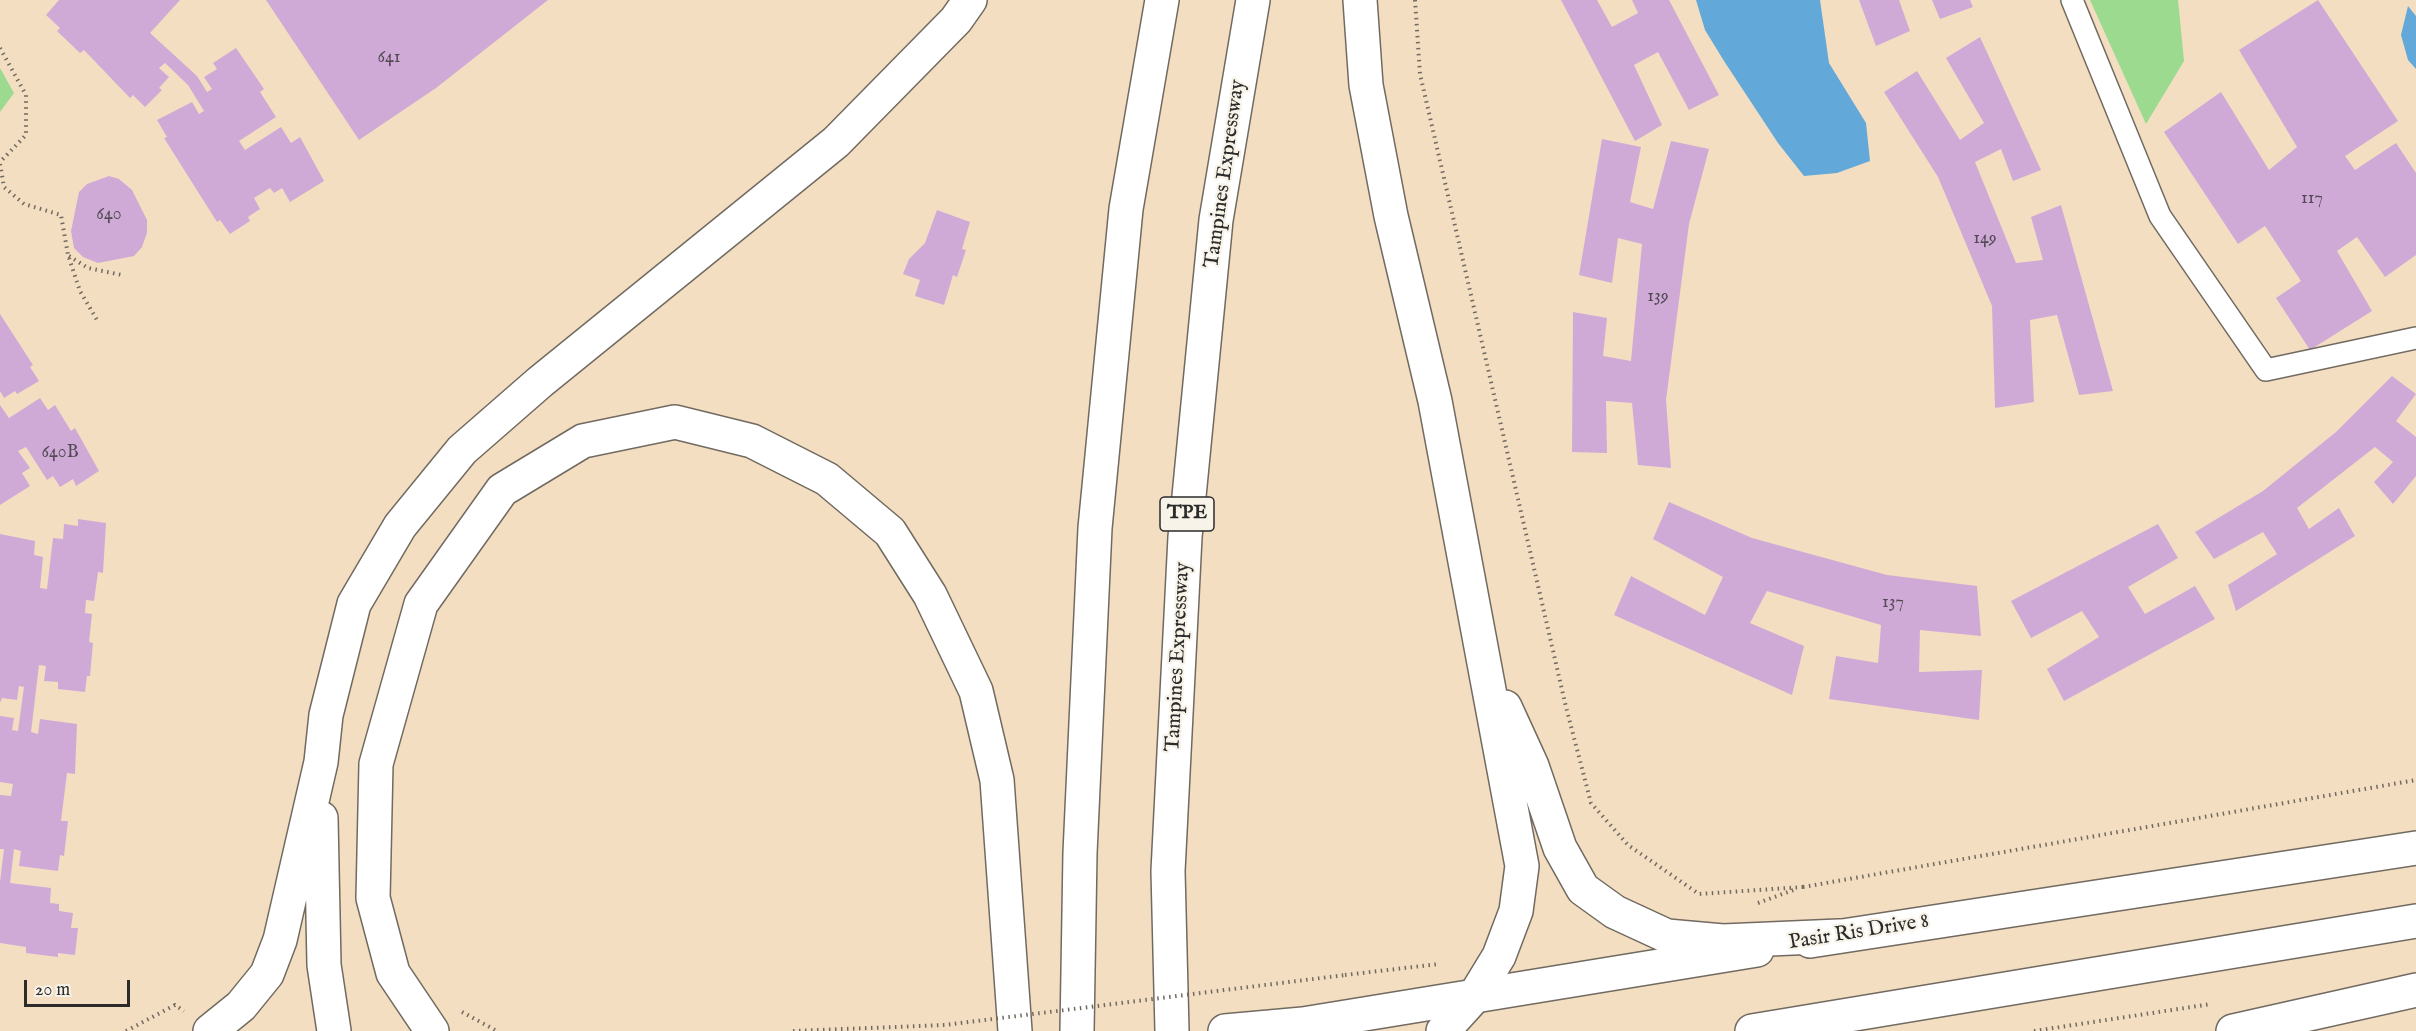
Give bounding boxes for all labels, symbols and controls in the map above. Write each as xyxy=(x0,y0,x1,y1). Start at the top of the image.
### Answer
house number: 641 xyxy=(377,47,401,69)
street label: Tampines Expressway xyxy=(1200,78,1252,270)
house number: 117 xyxy=(2301,188,2323,210)
house number: 640 xyxy=(96,204,122,226)
house number: 149 xyxy=(1973,228,1997,250)
house number: 139 xyxy=(1647,286,1669,308)
house number: 640B xyxy=(41,442,79,464)
road number: TPE xyxy=(1160,497,1214,531)
street label: Tampines Expressway xyxy=(1161,562,1197,752)
house number: 137 xyxy=(1882,592,1904,614)
street label: Pasir Ris Drive 8 xyxy=(1787,909,1931,957)
scale bar xyxy=(27,968,134,1006)
text: 20 m xyxy=(35,979,70,1002)

